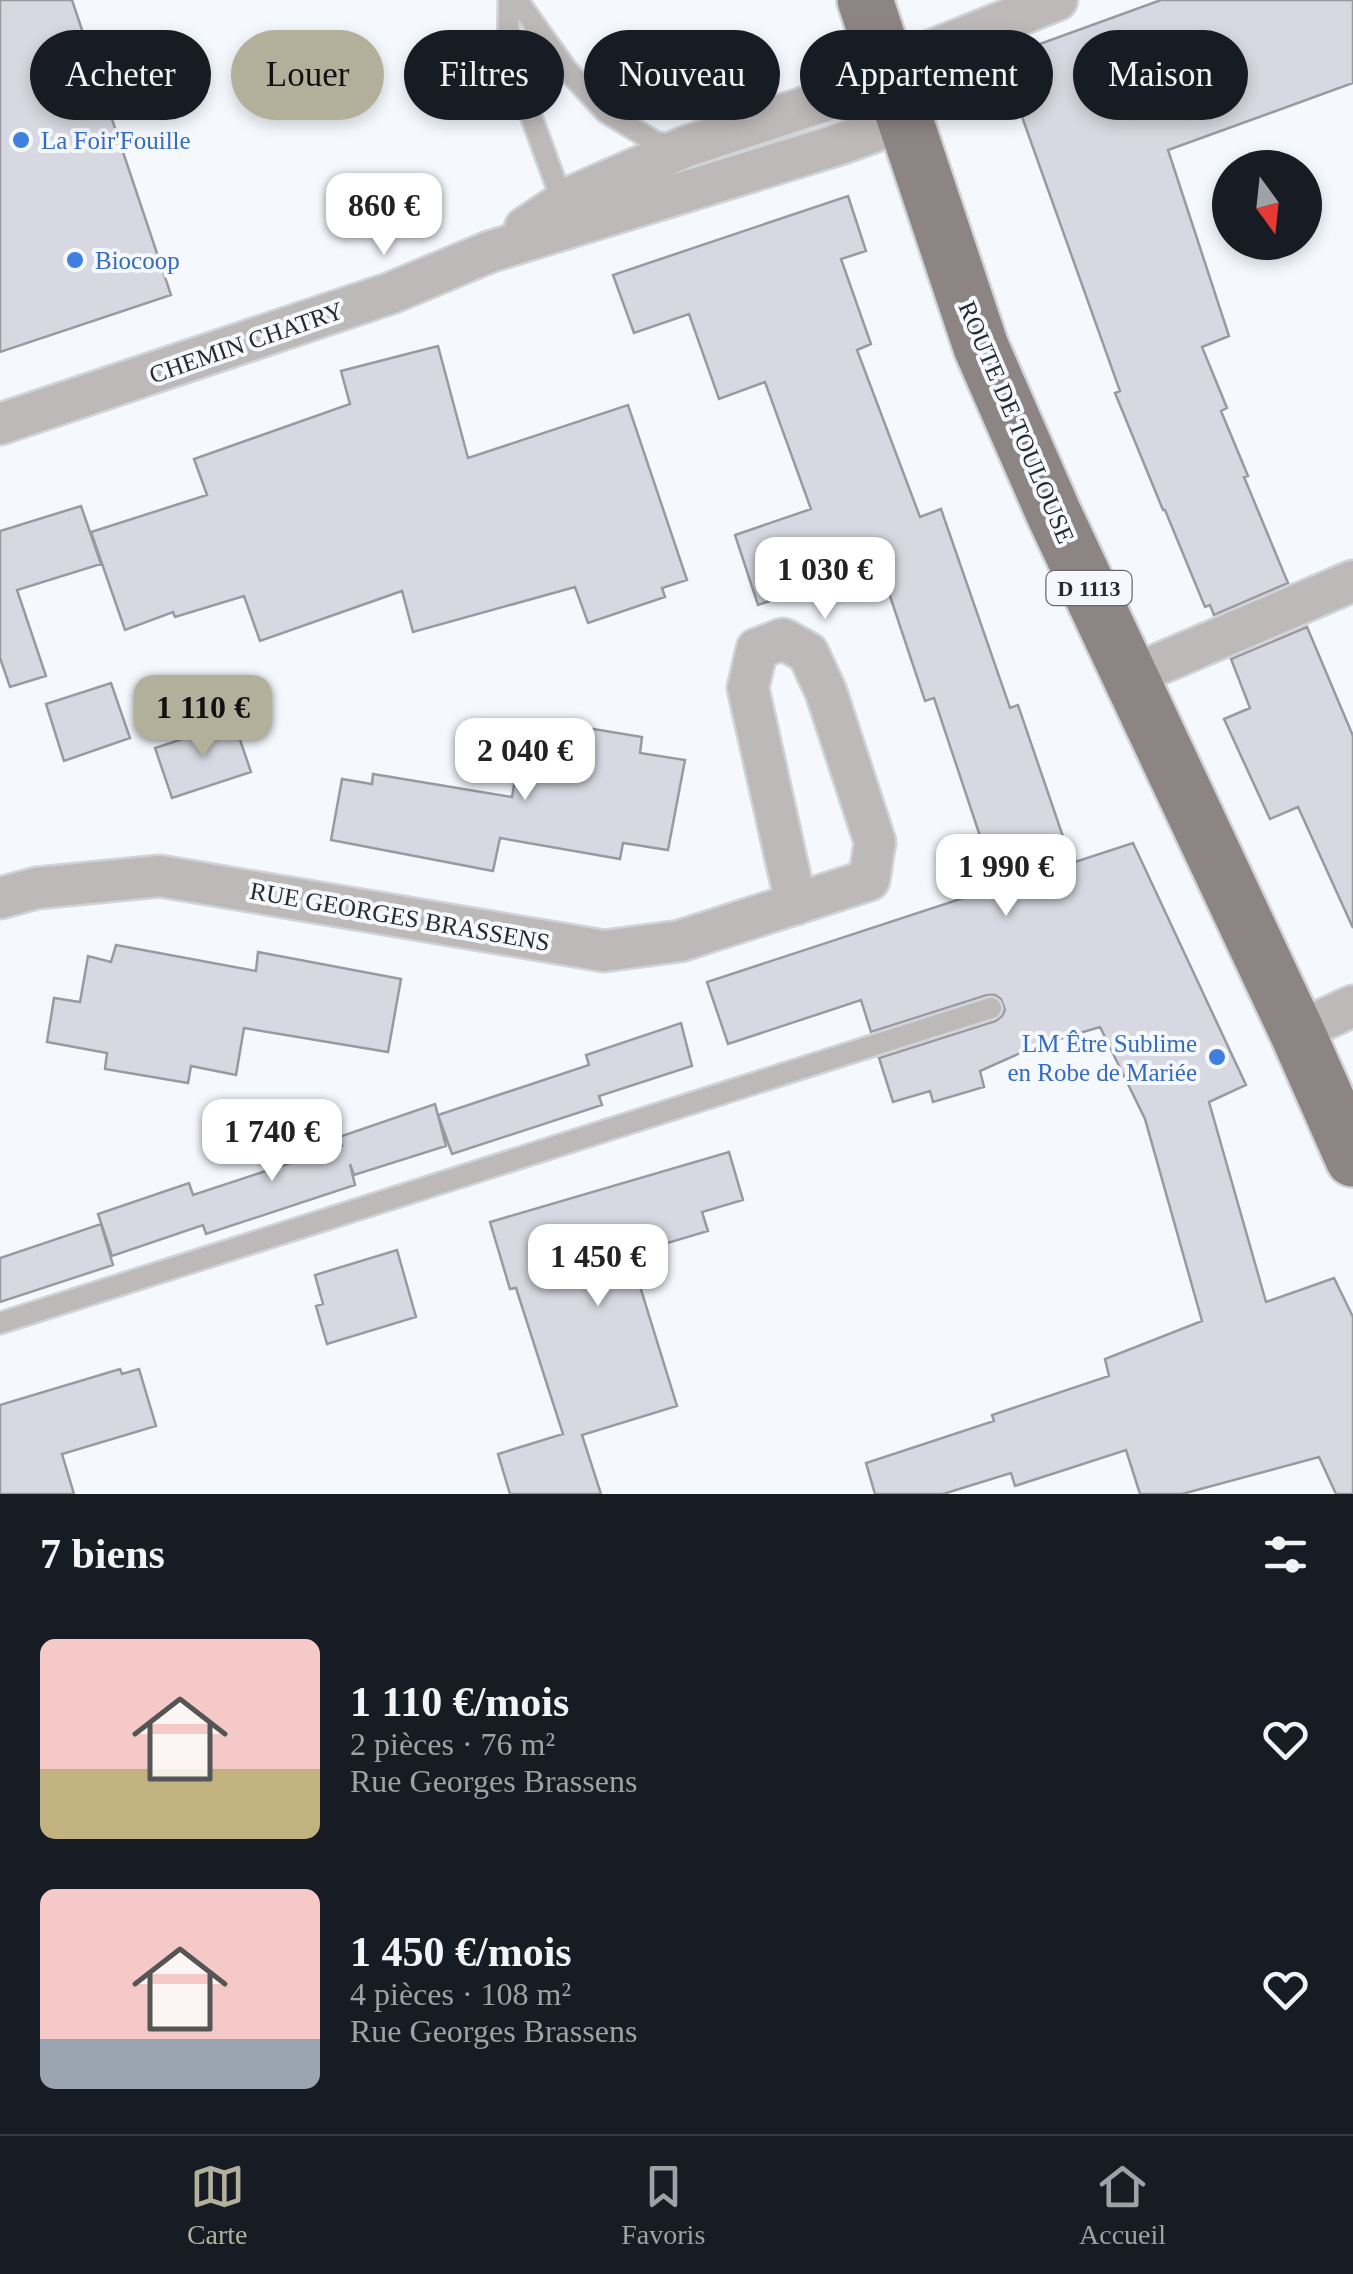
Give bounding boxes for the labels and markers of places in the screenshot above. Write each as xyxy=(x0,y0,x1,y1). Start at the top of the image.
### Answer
place label: La Foir'Fouille xyxy=(41,127,191,154)
marker: La Foir'Fouille xyxy=(10,129,32,151)
pin: 860 € xyxy=(314,173,454,258)
place label: Biocoop xyxy=(95,247,180,274)
marker: Biocoop xyxy=(64,249,86,271)
pin: 1 030 € xyxy=(733,537,917,622)
pin: 1 110 € xyxy=(111,675,295,760)
pin: 2 040 € xyxy=(433,718,617,803)
pin: 1 990 € xyxy=(914,834,1098,919)
place label: LM Être Sublime en Robe de Mariée xyxy=(1007,1030,1197,1086)
marker: LM Être Sublime en Robe de Mariée xyxy=(1206,1046,1228,1068)
pin: 1 740 € xyxy=(180,1099,364,1184)
pin: 1 450 € xyxy=(506,1224,690,1309)

